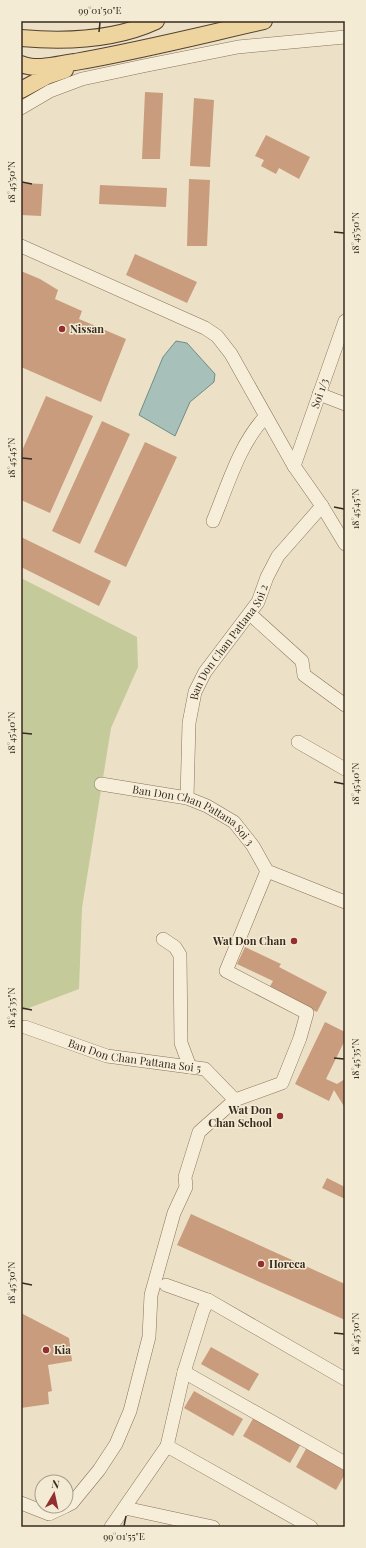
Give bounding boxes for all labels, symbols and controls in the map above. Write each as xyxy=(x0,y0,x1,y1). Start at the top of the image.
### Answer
text: 99°01'50"E xyxy=(78,3,122,17)
text: 18°45'50"N xyxy=(4,161,18,203)
text: 18°45'50"N xyxy=(348,212,362,254)
place label: Nissan xyxy=(70,321,104,336)
marker: Nissan xyxy=(57,324,67,334)
street label: Soi 1/3 xyxy=(307,376,331,410)
text: 18°45'45"N xyxy=(4,438,18,478)
text: 18°45'45"N xyxy=(348,489,362,529)
street label: Ban Don Chan Pattana Soi 2 xyxy=(186,582,271,701)
text: 18°45'40"N xyxy=(4,712,18,754)
text: 18°45'40"N xyxy=(348,763,362,805)
street label: Ban Don Chan Pattana Soi 3 xyxy=(131,781,258,848)
place label: Wat Don Chan xyxy=(212,933,286,948)
marker: Wat Don Chan xyxy=(289,936,299,946)
text: 18°45'35"N xyxy=(4,987,18,1029)
street label: Ban Don Chan Pattana Soi 5 xyxy=(66,1035,203,1075)
text: 18°45'35"N xyxy=(348,1038,362,1080)
place label: Wat Don Chan School xyxy=(208,1102,273,1130)
marker: Wat Don Chan School xyxy=(275,1111,285,1121)
place label: Horeca xyxy=(269,1256,306,1271)
marker: Horeca xyxy=(256,1259,266,1269)
text: 18°45'30"N xyxy=(4,1262,18,1304)
text: 18°45'30"N xyxy=(348,1313,362,1355)
place label: Kia xyxy=(54,1342,71,1357)
marker: Kia xyxy=(41,1345,51,1355)
north arrow xyxy=(34,1474,74,1514)
text: N xyxy=(51,1476,61,1492)
text: 99°01'55"E xyxy=(103,1529,145,1543)

